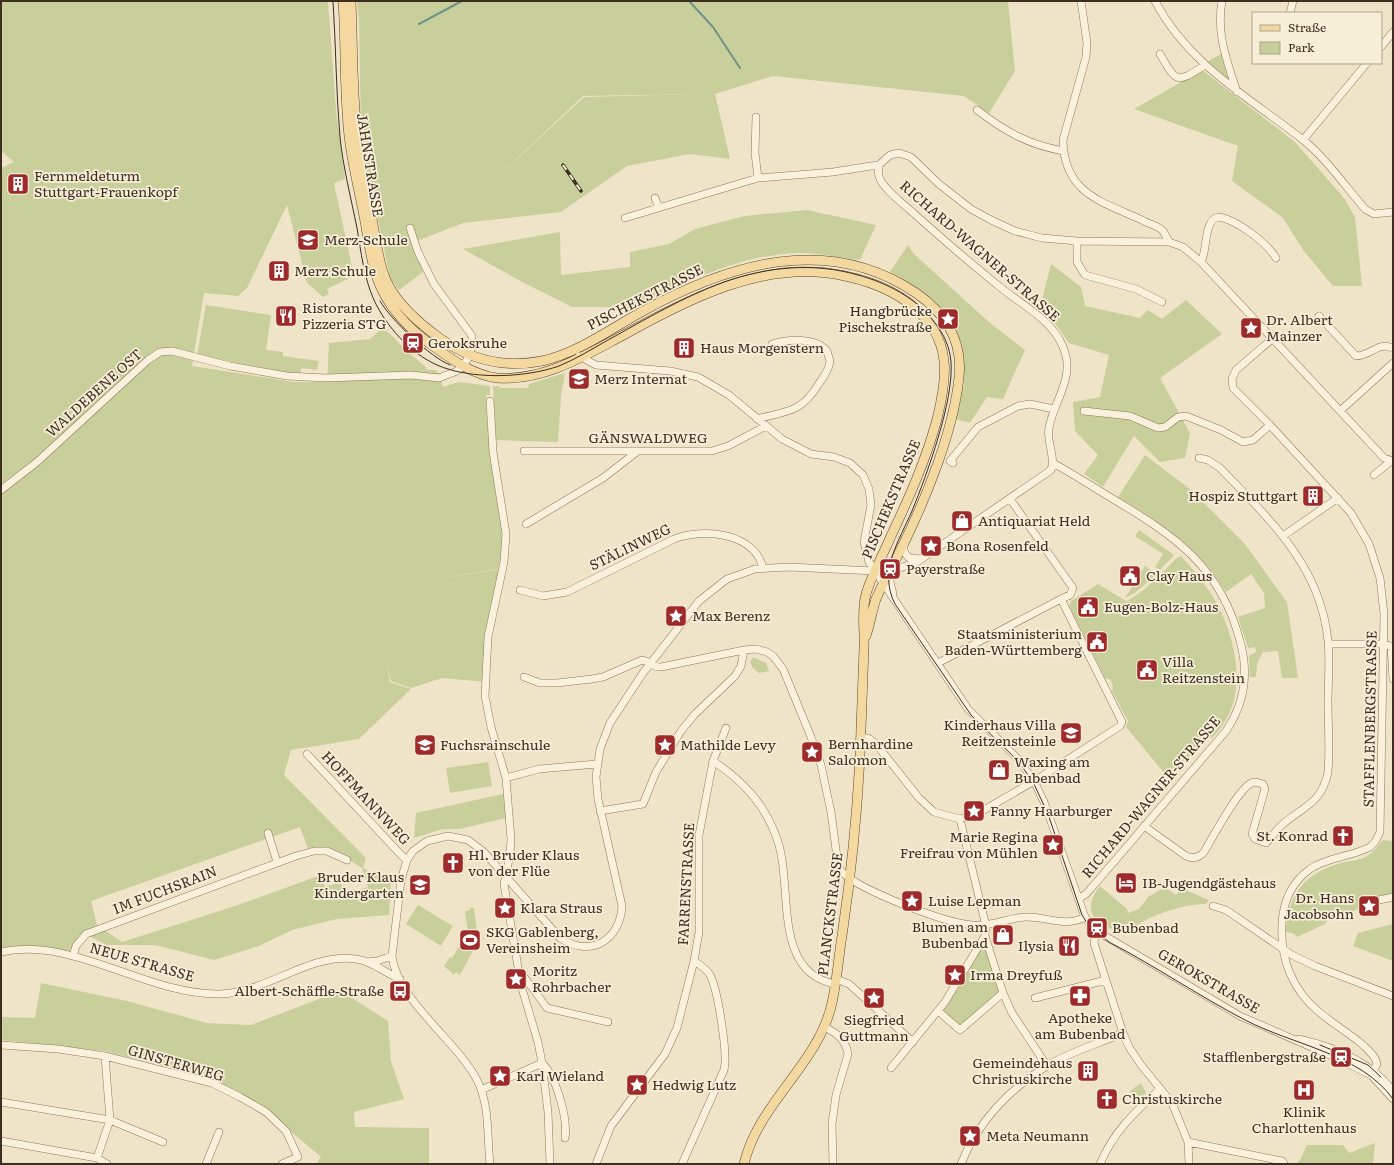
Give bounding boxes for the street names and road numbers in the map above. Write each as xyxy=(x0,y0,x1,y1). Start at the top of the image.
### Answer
street label: JAHNSTRASSE xyxy=(353,111,389,218)
street label: RICHARD-WAGNER-STRASSE xyxy=(896,175,1065,326)
street label: PISCHEKSTRASSE xyxy=(583,258,706,334)
street label: WALDEBENE OST xyxy=(41,344,146,441)
street label: GÄNSWALDWEG xyxy=(589,427,708,447)
street label: PISCHEKSTRASSE xyxy=(856,436,924,561)
street label: STÄLINWEG xyxy=(585,518,674,574)
street label: STAFFLENBERGSTRASSE xyxy=(1357,630,1381,808)
street label: RICHARD-WAGNER-STRASSE xyxy=(1076,711,1224,882)
street label: HOFFMANNWEG xyxy=(318,746,416,849)
street label: FARRENSTRASSE xyxy=(672,822,698,946)
street label: PLANCKSTRASSE xyxy=(812,851,847,977)
street label: IM FUCHSRAIN xyxy=(110,860,220,918)
street label: NEUE STRASSE xyxy=(88,937,197,986)
street label: GEROKSTRASSE xyxy=(1155,943,1264,1018)
street label: GINSTERWEG xyxy=(126,1039,227,1085)

